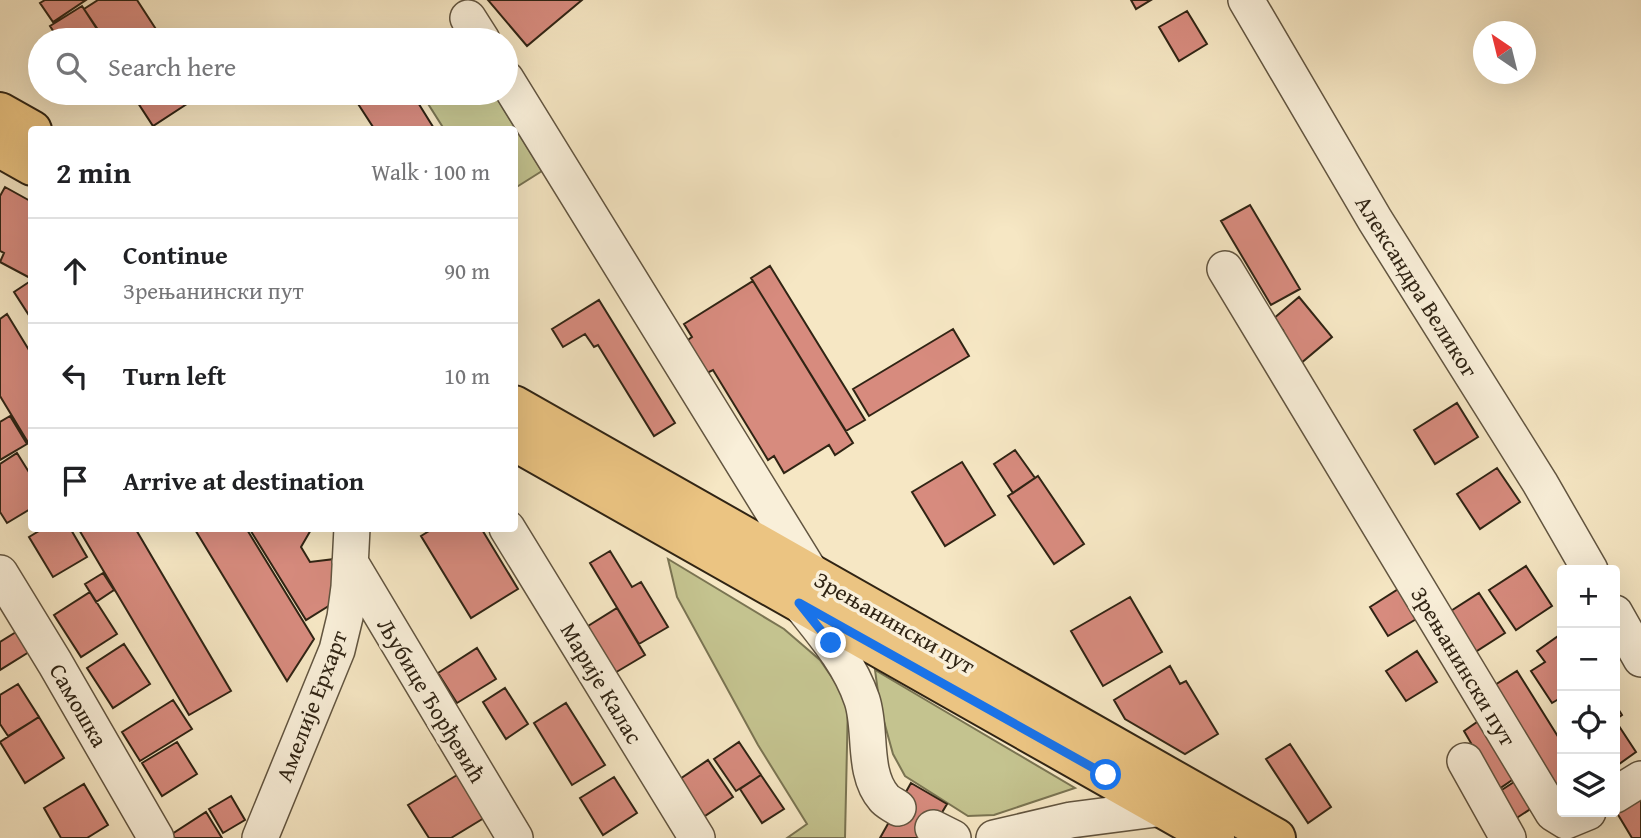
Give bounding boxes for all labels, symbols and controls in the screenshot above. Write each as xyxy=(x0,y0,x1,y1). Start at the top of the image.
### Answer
north arrow xyxy=(1473,21,1536,84)
search box xyxy=(28,28,518,105)
text: Search here xyxy=(108,47,236,86)
icon: search xyxy=(52,48,90,86)
text: 2 min xyxy=(56,150,131,194)
text: Walk · 100 m xyxy=(371,155,490,188)
street label: Александра Великог xyxy=(1348,189,1486,383)
text: Continue xyxy=(123,235,228,274)
icon: ahead xyxy=(56,252,94,290)
text: 90 m xyxy=(444,254,490,287)
text: Зрењанински пут xyxy=(123,274,304,307)
text: Turn left xyxy=(123,356,226,395)
icon: left xyxy=(56,357,94,395)
text: 10 m xyxy=(444,359,490,392)
text: Arrive at destination xyxy=(123,461,364,500)
icon: arrive xyxy=(56,462,94,500)
street label: Зрењанински пут xyxy=(809,563,981,681)
map controls xyxy=(1557,565,1620,817)
button: + xyxy=(1557,565,1620,628)
street label: Зрењанински пут xyxy=(1403,580,1525,752)
street label: Љубице Ђорђевић xyxy=(370,611,494,789)
street label: Марије Калас xyxy=(553,616,651,750)
street label: Амелије Ерхарт xyxy=(267,626,355,786)
route end xyxy=(815,627,846,658)
button: − xyxy=(1557,628,1620,691)
street label: Самошка xyxy=(42,657,116,753)
button: locate xyxy=(1557,691,1620,754)
button: layers xyxy=(1557,754,1620,817)
route start xyxy=(1090,759,1121,790)

